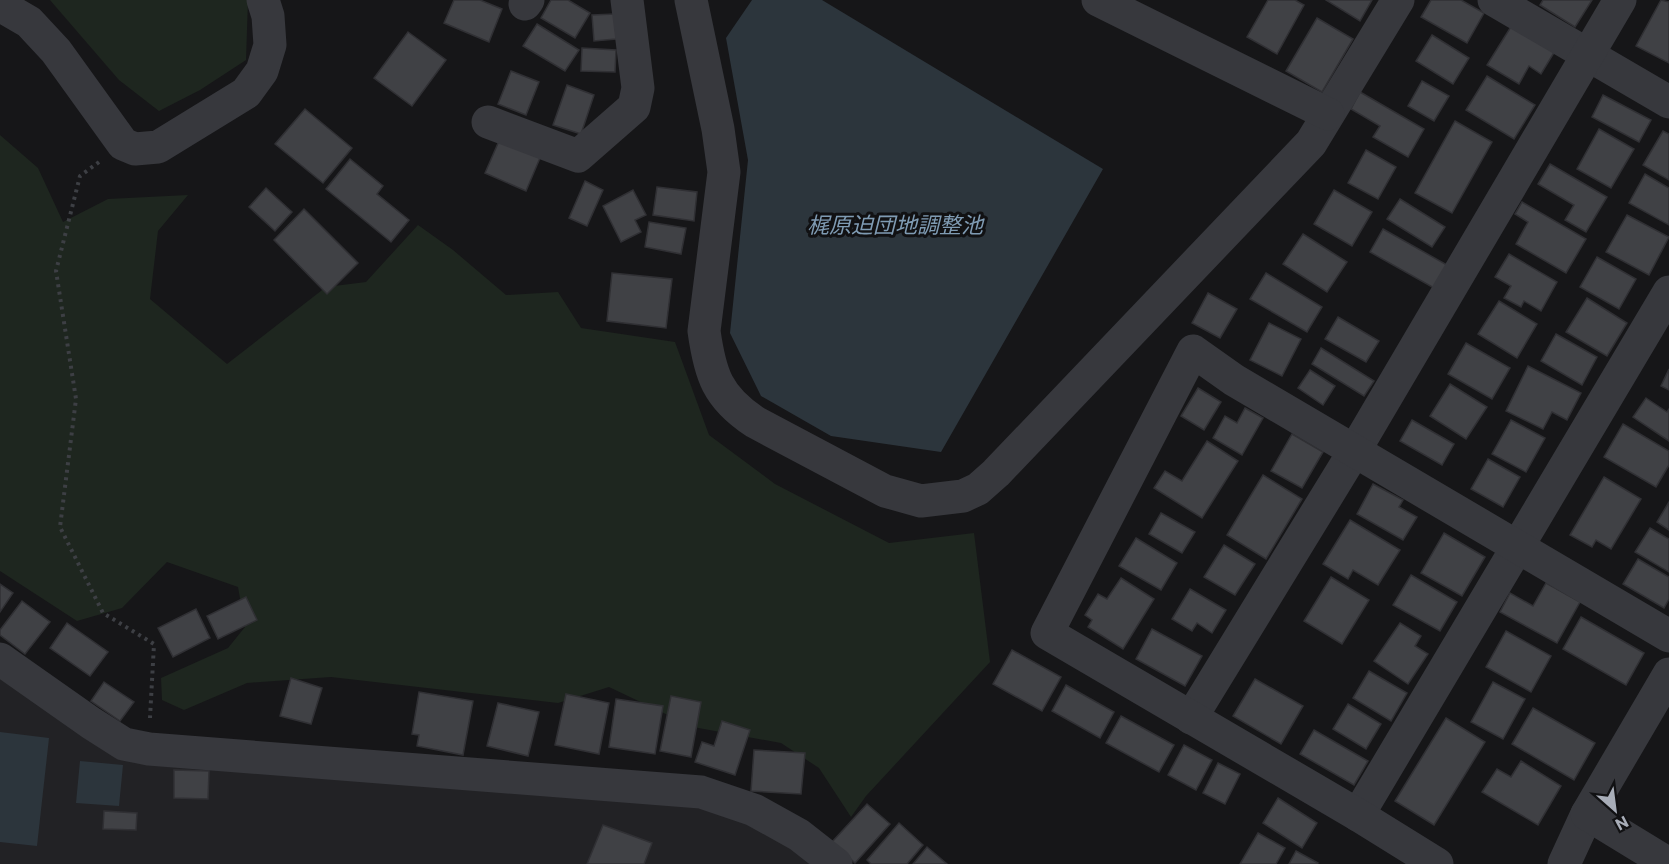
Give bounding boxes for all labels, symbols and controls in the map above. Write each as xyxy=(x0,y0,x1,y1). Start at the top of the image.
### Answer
water label: 梶原迫団地調整池 xyxy=(807,211,985,238)
north arrow xyxy=(1585,780,1645,840)
text: N xyxy=(1613,812,1632,835)

